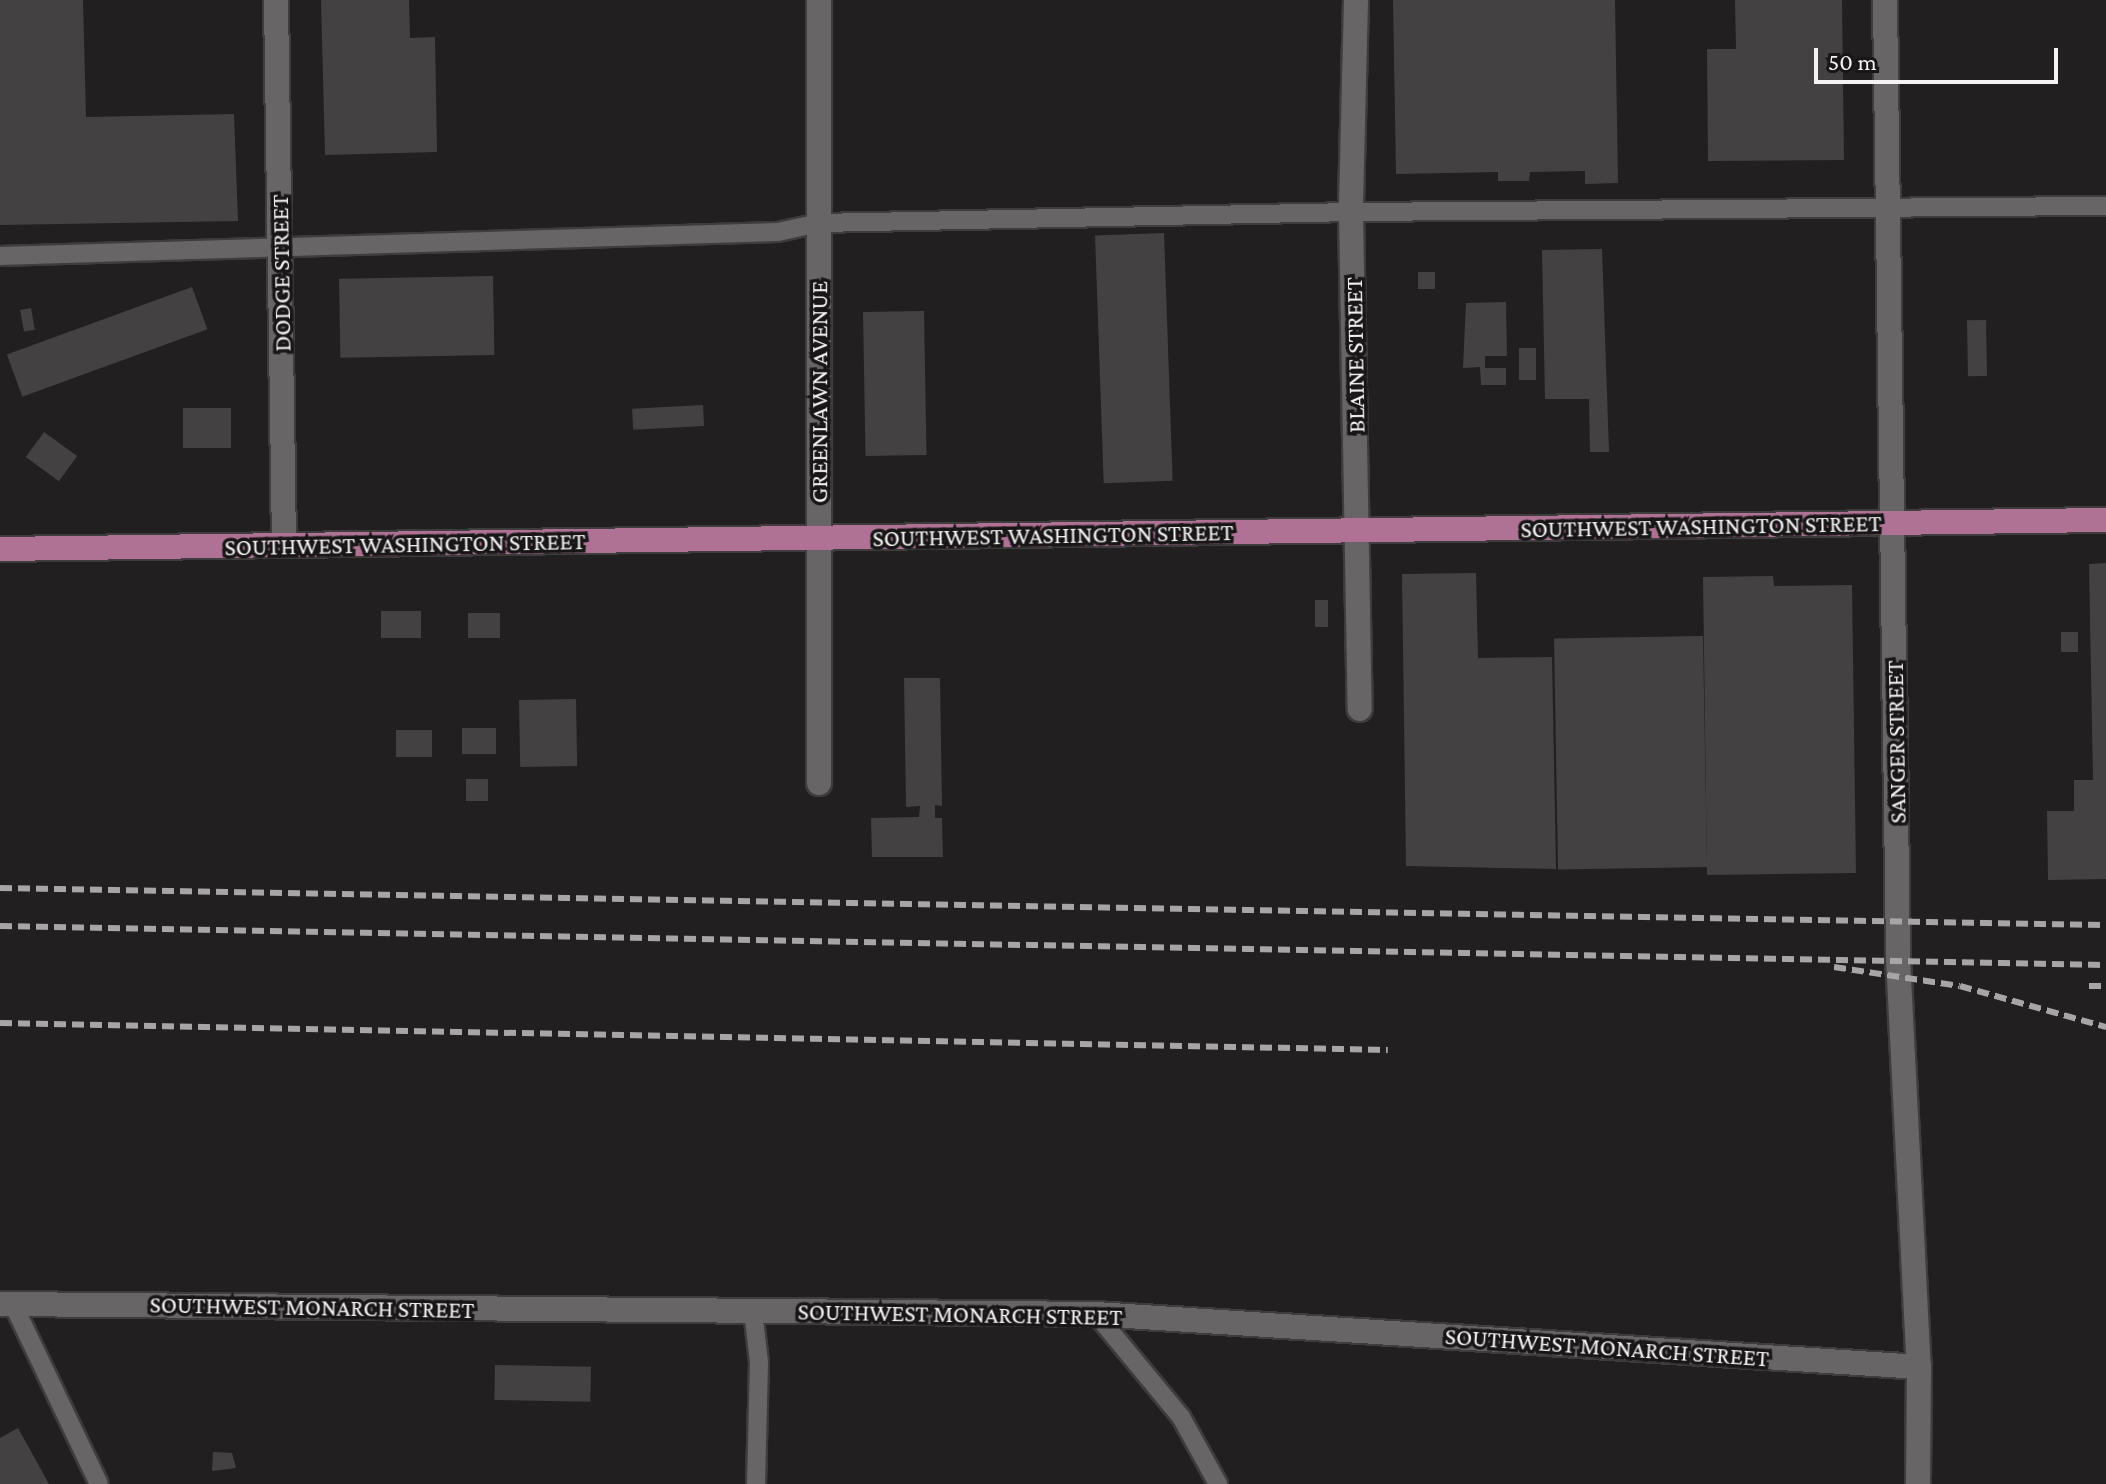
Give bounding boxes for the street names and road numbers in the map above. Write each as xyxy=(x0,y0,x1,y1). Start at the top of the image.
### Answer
street label: DODGE STREET xyxy=(265,194,297,352)
street label: BLAINE STREET xyxy=(1339,277,1371,433)
street label: GREENLAWN AVENUE xyxy=(805,281,833,503)
street label: SOUTHWEST WASHINGTON STREET xyxy=(1520,508,1882,544)
street label: SOUTHWEST WASHINGTON STREET xyxy=(872,517,1234,553)
street label: SOUTHWEST WASHINGTON STREET xyxy=(224,526,586,562)
street label: SANGER STREET xyxy=(1880,660,1912,824)
street label: SOUTHWEST MONARCH STREET xyxy=(149,1290,475,1324)
street label: SOUTHWEST MONARCH STREET xyxy=(797,1297,1123,1331)
street label: SOUTHWEST MONARCH STREET xyxy=(1444,1321,1770,1373)

